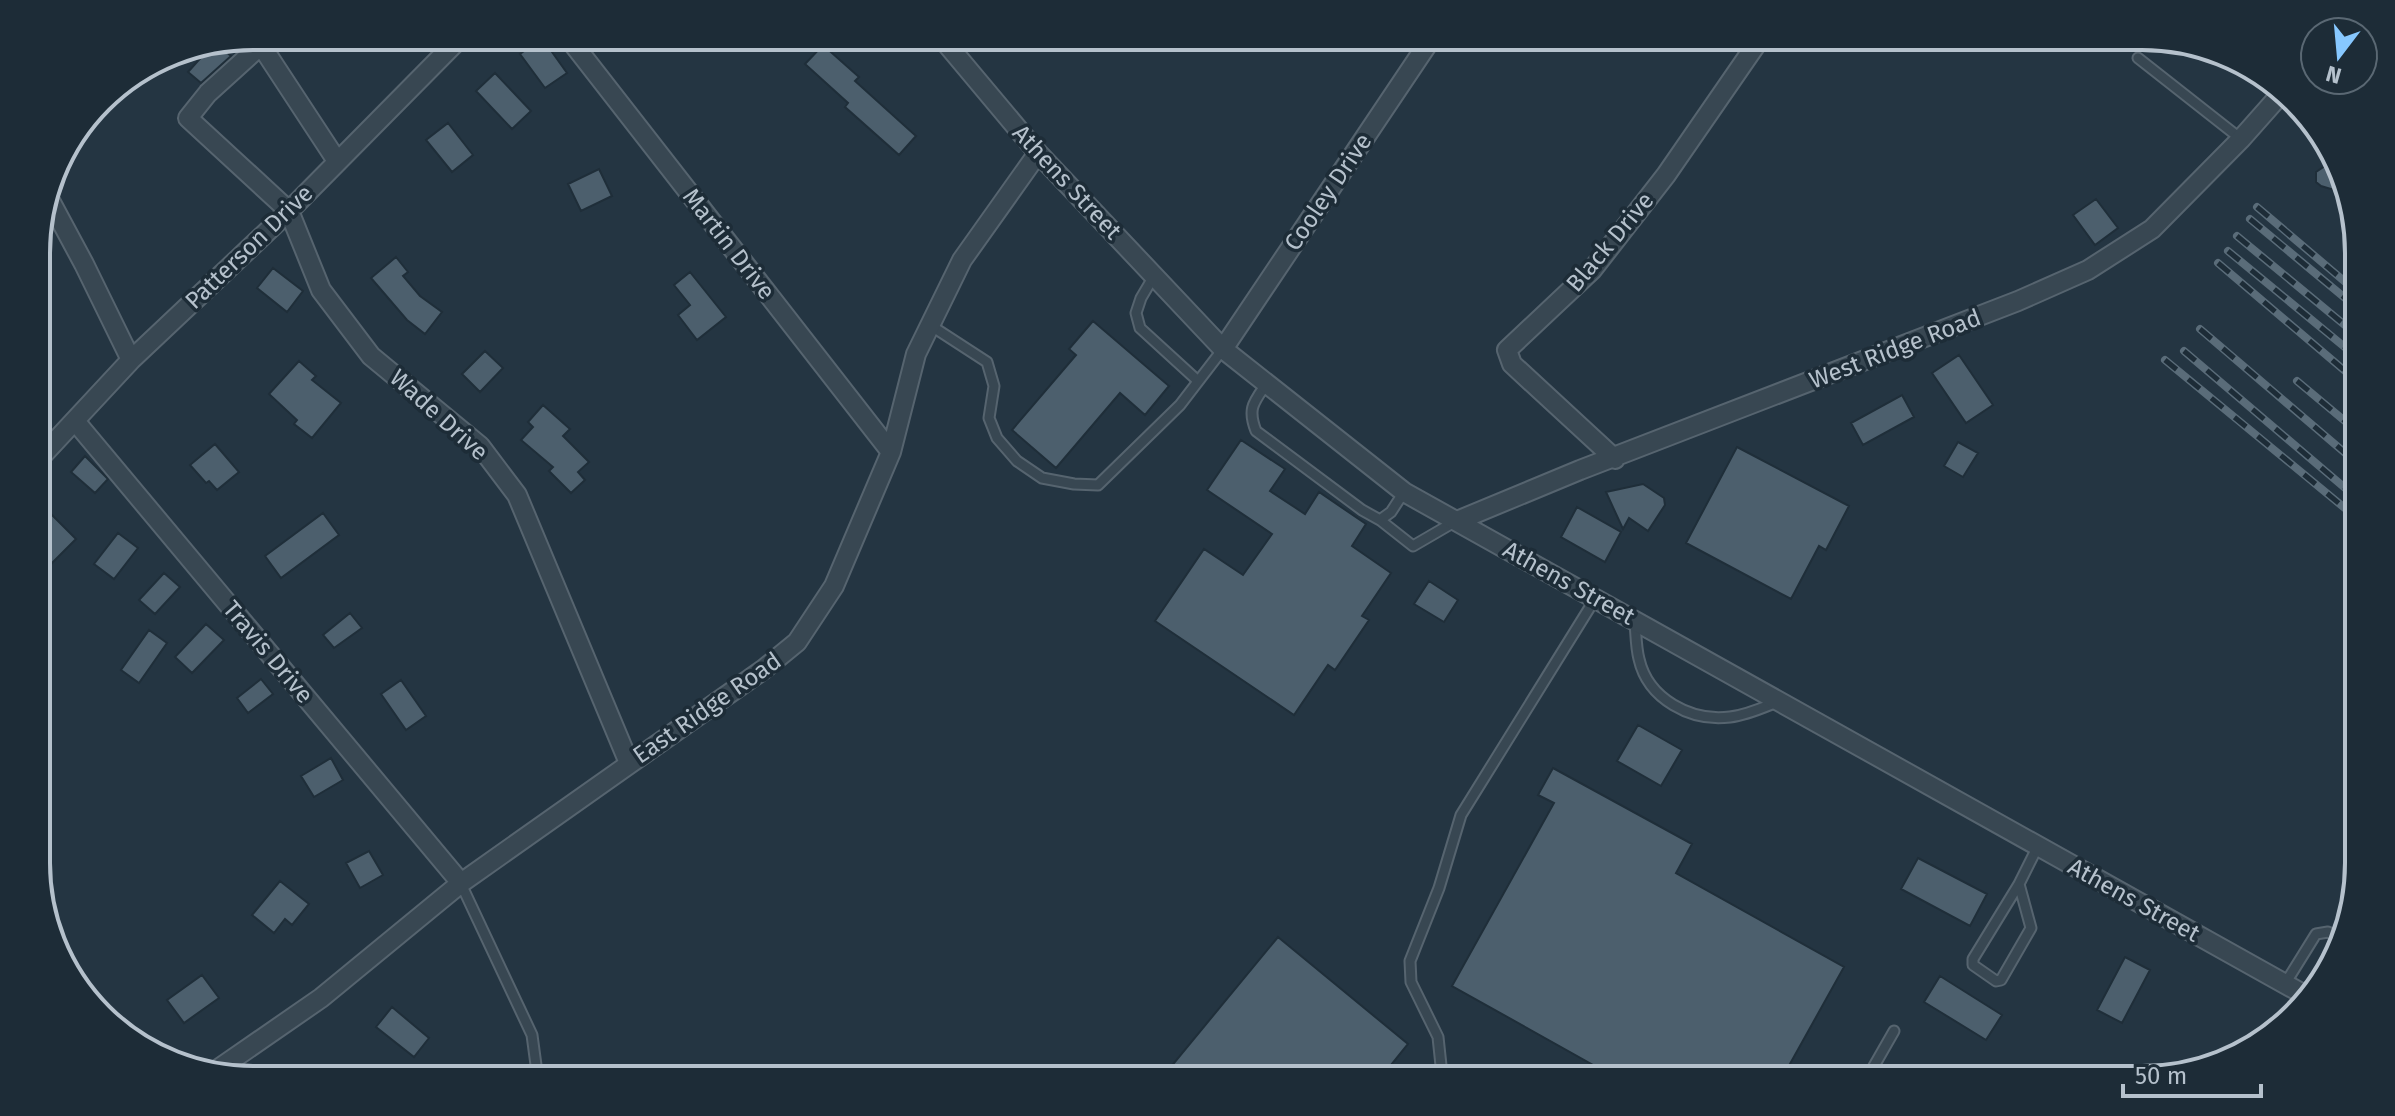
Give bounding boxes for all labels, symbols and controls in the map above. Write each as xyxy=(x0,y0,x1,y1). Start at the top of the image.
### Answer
north arrow xyxy=(2299,16,2379,96)
text: N xyxy=(2323,60,2344,90)
street label: Athens Street xyxy=(1007,119,1127,245)
street label: Cooley Drive xyxy=(1279,128,1377,256)
street label: Patterson Drive xyxy=(179,179,319,315)
street label: Martin Drive xyxy=(677,183,781,305)
street label: Black Drive xyxy=(1560,187,1660,297)
street label: West Ridge Road xyxy=(1805,303,1985,395)
street label: Wade Drive xyxy=(384,364,494,466)
street label: Athens Street xyxy=(1498,535,1640,631)
street label: Travis Drive xyxy=(217,595,319,709)
street label: East Ridge Road xyxy=(628,647,786,769)
street label: Athens Street xyxy=(2063,852,2205,948)
scale bar xyxy=(2123,1048,2261,1098)
text: 50 m xyxy=(2135,1062,2187,1090)

